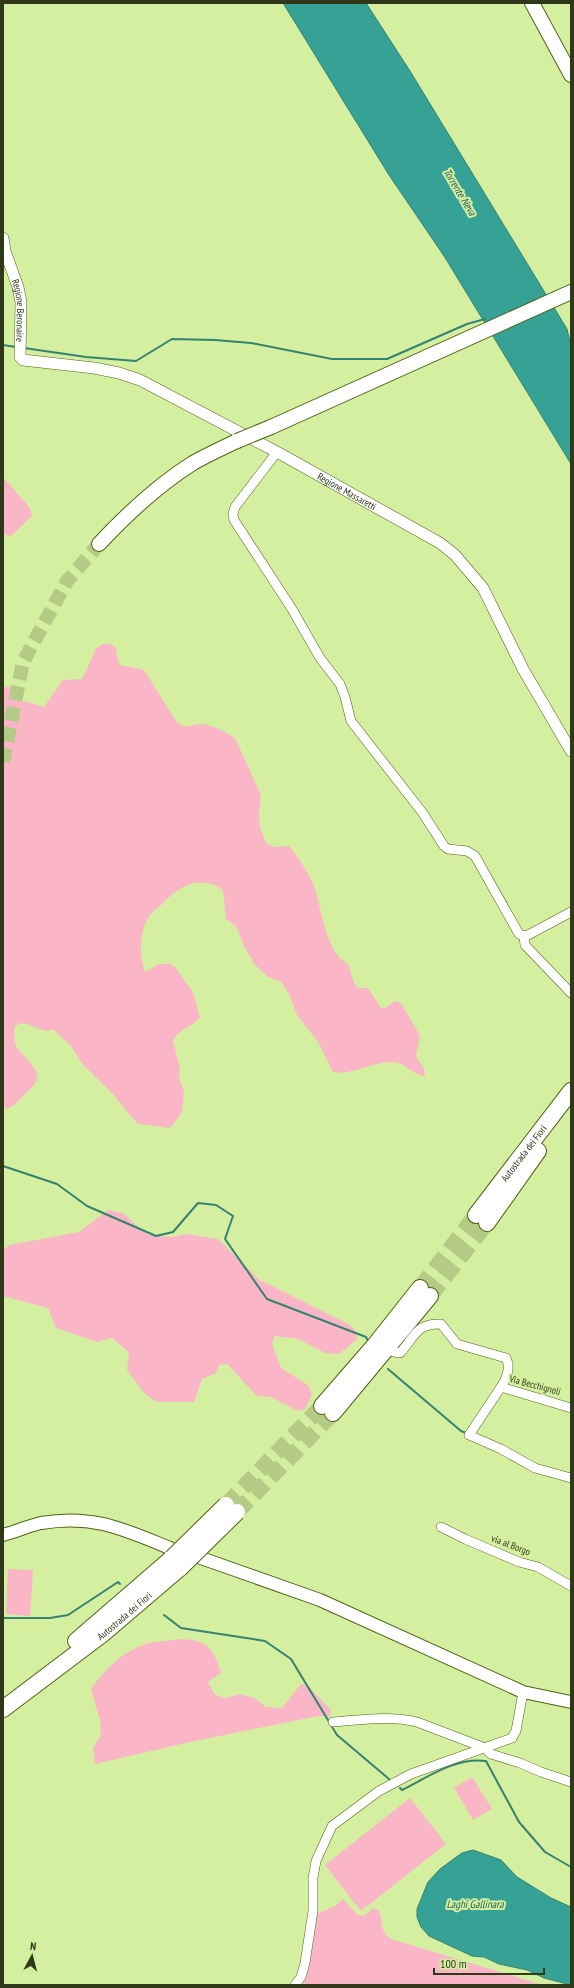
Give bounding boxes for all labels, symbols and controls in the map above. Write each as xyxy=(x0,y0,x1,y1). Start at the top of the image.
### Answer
water label: Torrente Neva xyxy=(440,166,480,219)
street label: Regione Beronaire xyxy=(9,277,27,342)
street label: Regione Massaretti xyxy=(315,469,379,513)
street label: Autostrada dei Fiori xyxy=(498,1122,549,1184)
street label: Via Becchignoli xyxy=(507,1372,562,1398)
street label: via al Borgo xyxy=(490,1532,532,1558)
street label: Autostrada dei Fiori xyxy=(94,1589,154,1642)
water label: Laghi Gallinara xyxy=(446,1897,504,1911)
north arrow xyxy=(12,1936,52,1976)
text: N xyxy=(29,1939,37,1953)
scale bar xyxy=(434,1950,544,1976)
text: 100 m xyxy=(440,1956,467,1971)

